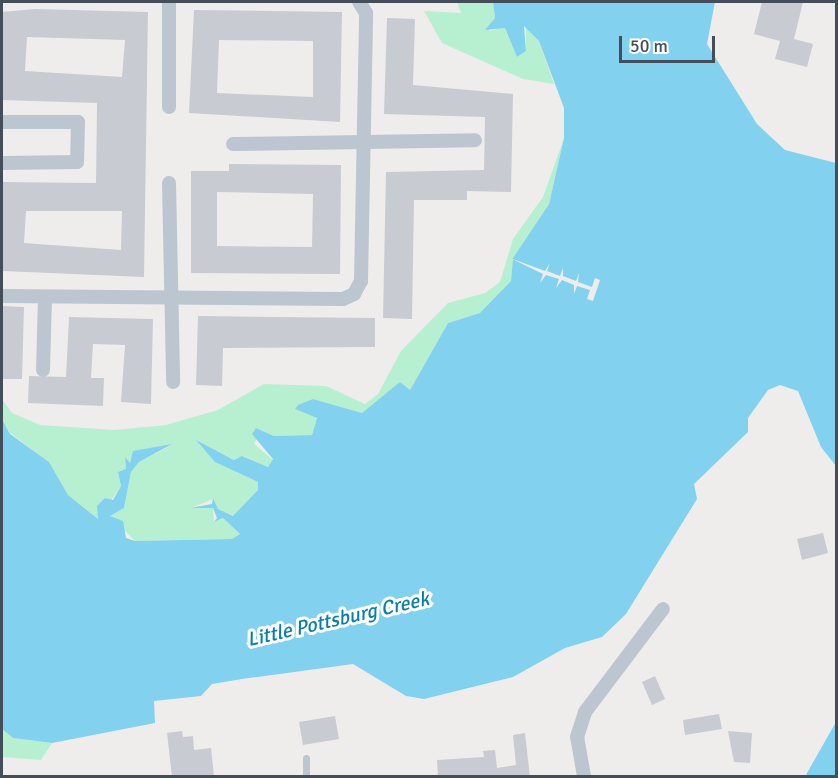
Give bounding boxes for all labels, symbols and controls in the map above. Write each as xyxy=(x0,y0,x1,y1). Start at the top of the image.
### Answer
scale bar xyxy=(622,24,718,62)
text: 50 m xyxy=(630,35,668,57)
water label: Little Pottsburg Creek xyxy=(245,586,431,652)

